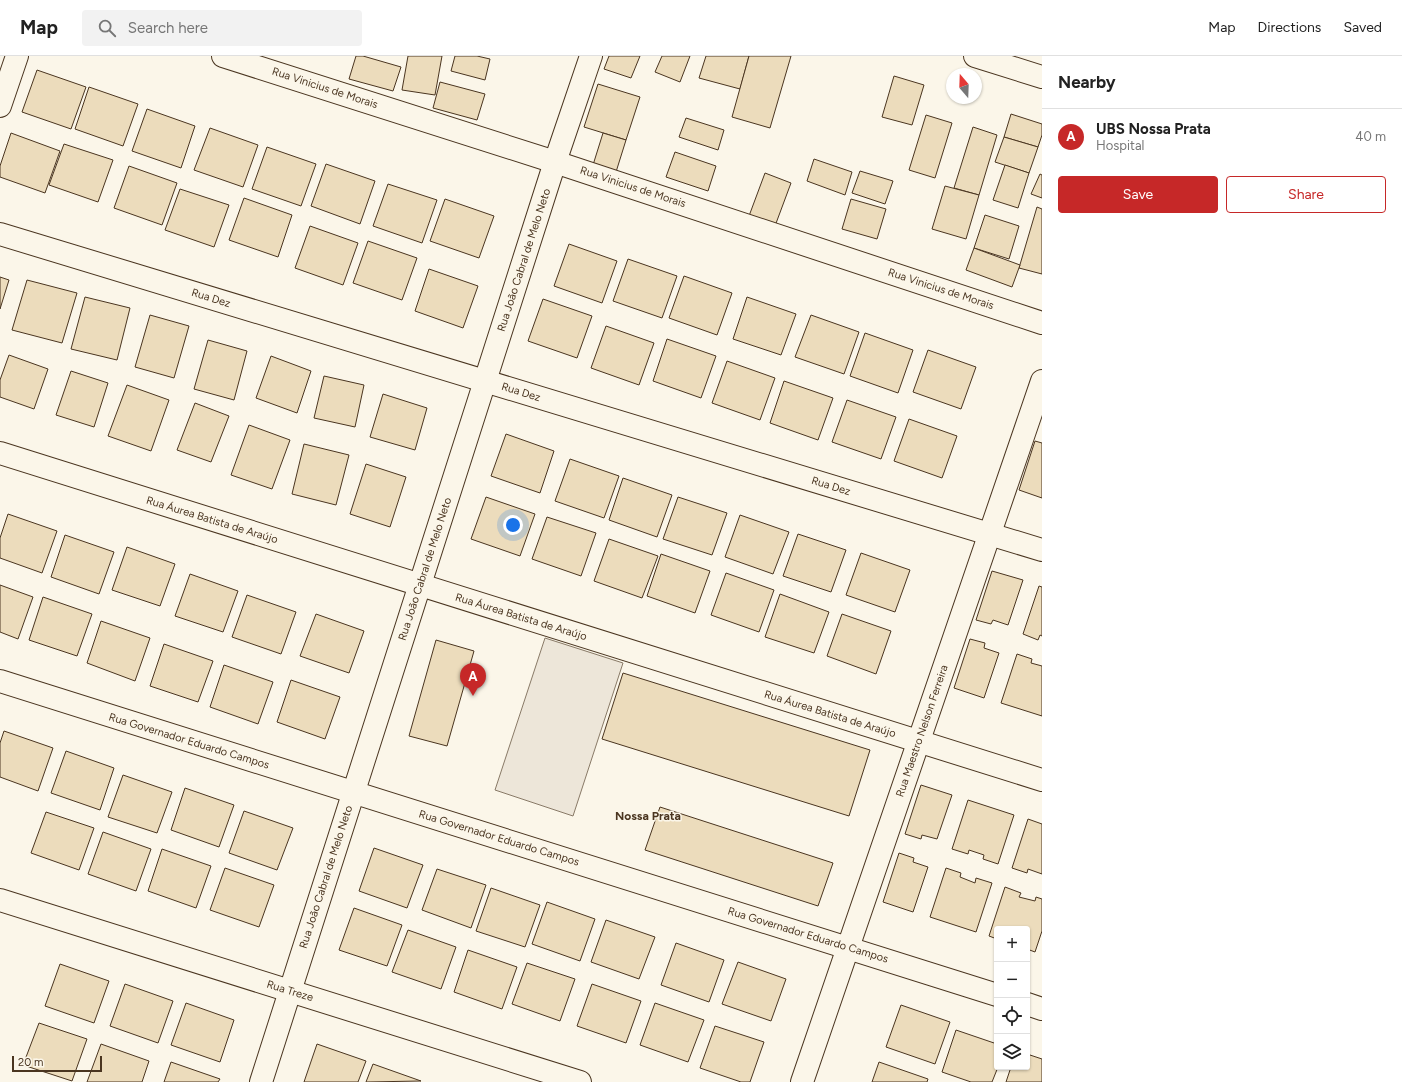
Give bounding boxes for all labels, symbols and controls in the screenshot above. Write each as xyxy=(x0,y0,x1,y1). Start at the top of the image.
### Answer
search box xyxy=(82,10,362,46)
text: Map xyxy=(20,16,58,39)
icon: search xyxy=(96,17,118,39)
text: Search here xyxy=(128,19,208,37)
text: Map xyxy=(1208,19,1236,36)
text: Directions xyxy=(1258,19,1321,36)
text: Saved xyxy=(1343,19,1382,36)
street label: Rua Vinicius de Morais xyxy=(270,65,380,111)
north arrow xyxy=(946,68,982,104)
text: Nearby xyxy=(1058,72,1116,92)
text: UBS Nossa Prata xyxy=(1096,120,1211,138)
text: A xyxy=(1066,129,1076,144)
text: 40 m xyxy=(1355,129,1386,144)
text: Hospital xyxy=(1096,138,1144,153)
street label: Rua Vinicius de Morais xyxy=(578,164,688,210)
button: Save xyxy=(1058,176,1218,213)
button: Share xyxy=(1226,176,1386,213)
street label: Rua João Cabral de Melo Neto xyxy=(495,187,553,333)
street label: Rua Vinicius de Morais xyxy=(886,266,996,312)
street label: Rua Dez xyxy=(190,286,232,310)
street label: Rua Dez xyxy=(500,380,542,404)
street label: Rua Dez xyxy=(810,474,852,498)
street label: Rua Áurea Batista de Araújo xyxy=(145,494,279,546)
street label: Rua João Cabral de Melo Neto xyxy=(396,496,454,642)
your location xyxy=(503,515,523,535)
street label: Rua Áurea Batista de Araújo xyxy=(454,591,588,643)
pin: A xyxy=(460,663,486,696)
street label: Rua Maestro Nelson Ferreira xyxy=(893,663,951,799)
street label: Rua Áurea Batista de Araújo xyxy=(763,688,897,740)
street label: Rua Governador Eduardo Campos xyxy=(107,710,271,772)
street label: Rua João Cabral de Melo Neto xyxy=(297,804,355,950)
street label: Rua Governador Eduardo Campos xyxy=(417,807,581,869)
district label: Nossa Prata xyxy=(615,809,681,823)
street label: Rua Governador Eduardo Campos xyxy=(726,904,890,966)
map controls xyxy=(994,926,1030,1070)
button: + xyxy=(994,926,1030,962)
button: − xyxy=(994,962,1030,998)
street label: Rua Treze xyxy=(265,978,315,1004)
button: locate xyxy=(994,998,1030,1034)
button: layers xyxy=(994,1034,1030,1070)
scale bar xyxy=(12,1054,102,1073)
text: 20 m xyxy=(18,1056,43,1069)

